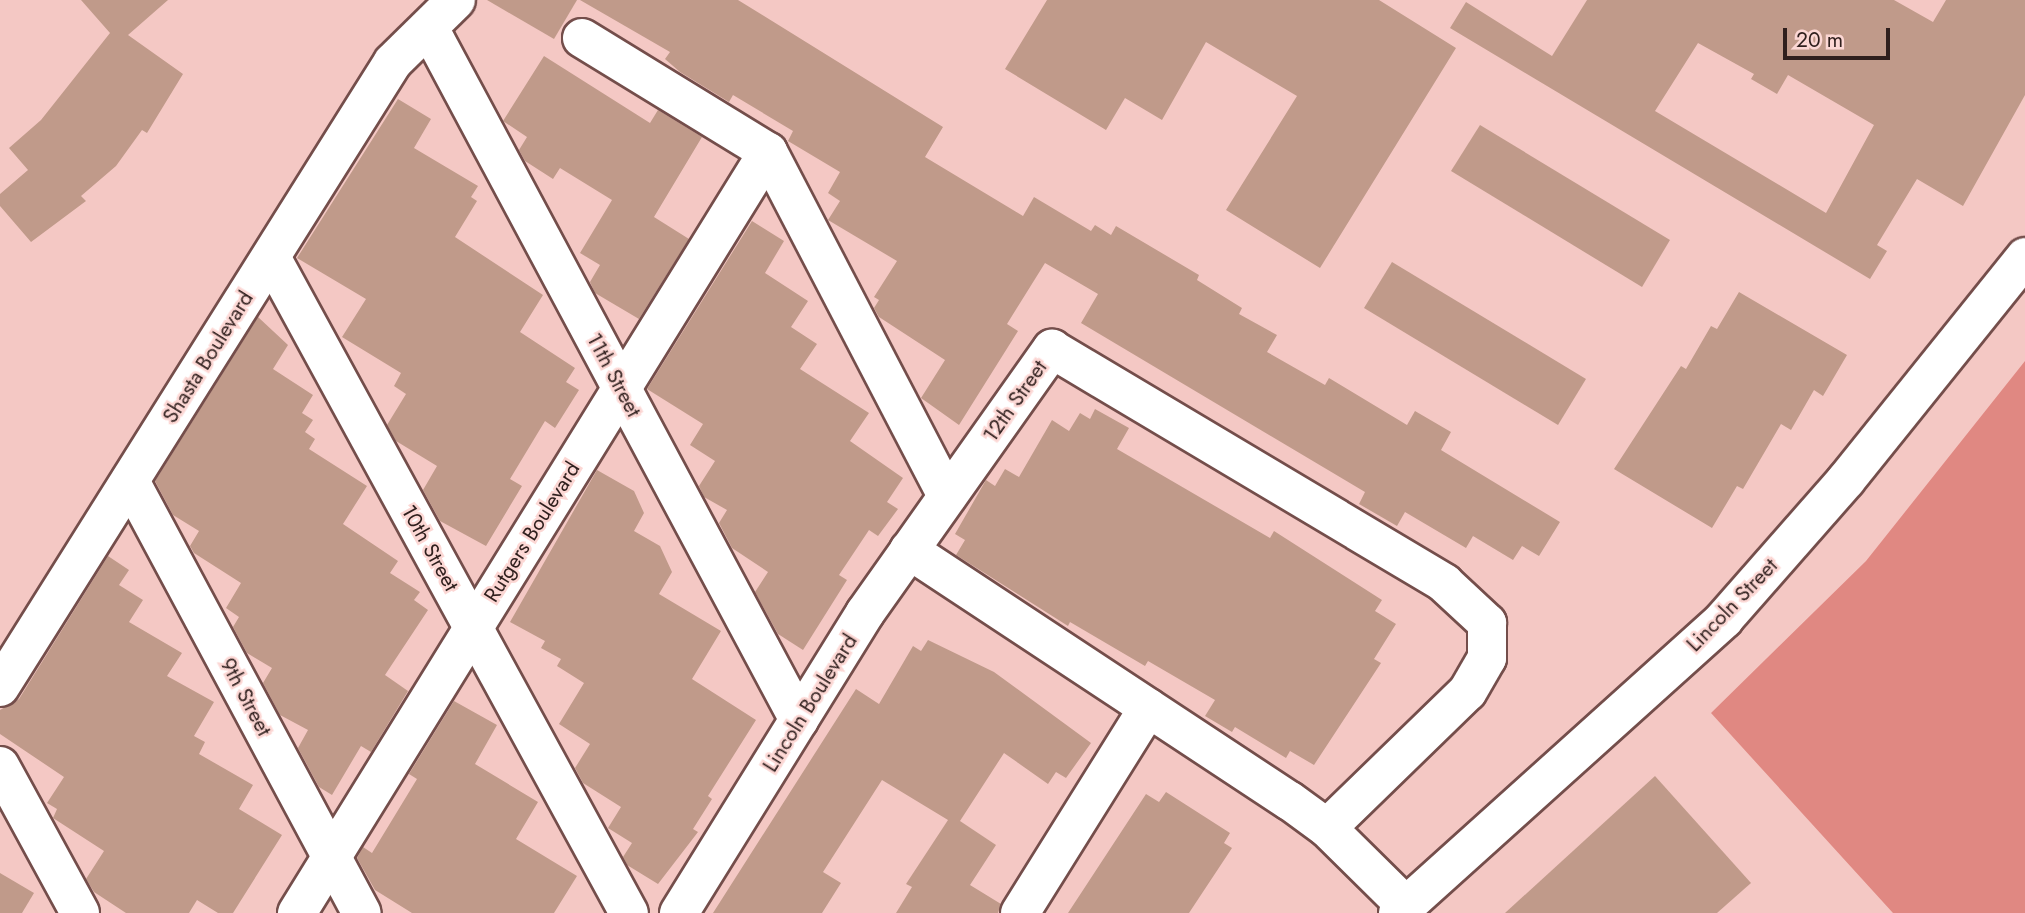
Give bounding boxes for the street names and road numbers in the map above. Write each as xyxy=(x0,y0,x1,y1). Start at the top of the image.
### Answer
street label: Shasta Boulevard xyxy=(157,286,259,428)
street label: 11th Street xyxy=(581,329,647,421)
street label: 12th Street xyxy=(978,355,1052,447)
street label: Rutgers Boulevard xyxy=(479,457,585,607)
street label: 10th Street xyxy=(396,501,464,595)
street label: Lincoln Street xyxy=(1681,553,1783,657)
street label: Lincoln Boulevard xyxy=(758,629,862,777)
street label: 9th Street xyxy=(215,654,277,740)

